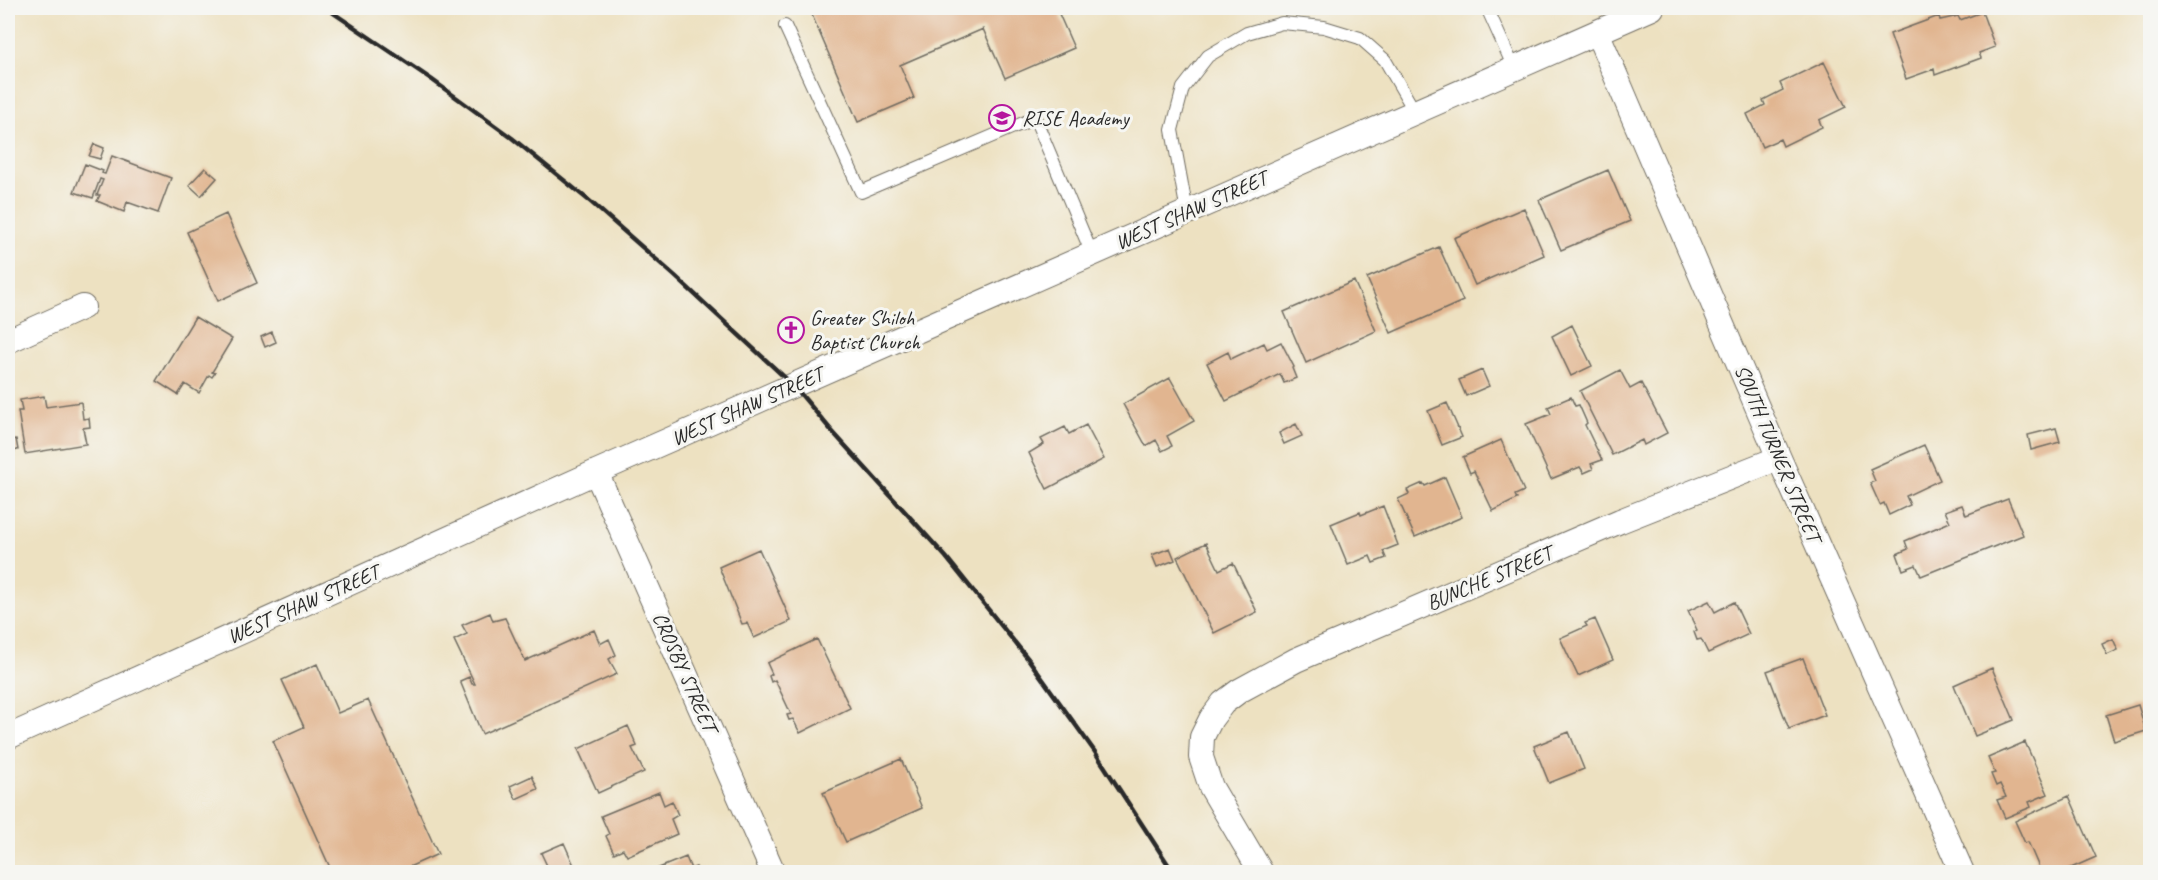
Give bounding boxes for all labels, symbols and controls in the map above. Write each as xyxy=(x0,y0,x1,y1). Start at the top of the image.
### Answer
school or university icon: RISE Academy xyxy=(987,103,1017,133)
place label: RISE Academy xyxy=(1022,105,1130,131)
street label: WEST SHAW STREET xyxy=(1111,163,1275,255)
place label: Greater Shiloh Baptist Church xyxy=(810,305,921,355)
church icon: Greater Shiloh Baptist Church xyxy=(776,315,806,345)
street label: WEST SHAW STREET xyxy=(667,359,831,451)
street label: SOUTH TURNER STREET xyxy=(1729,361,1829,550)
street label: BUNCHE STREET xyxy=(1423,538,1560,616)
street label: WEST SHAW STREET xyxy=(223,557,387,649)
street label: CROSBY STREET xyxy=(647,608,725,741)

